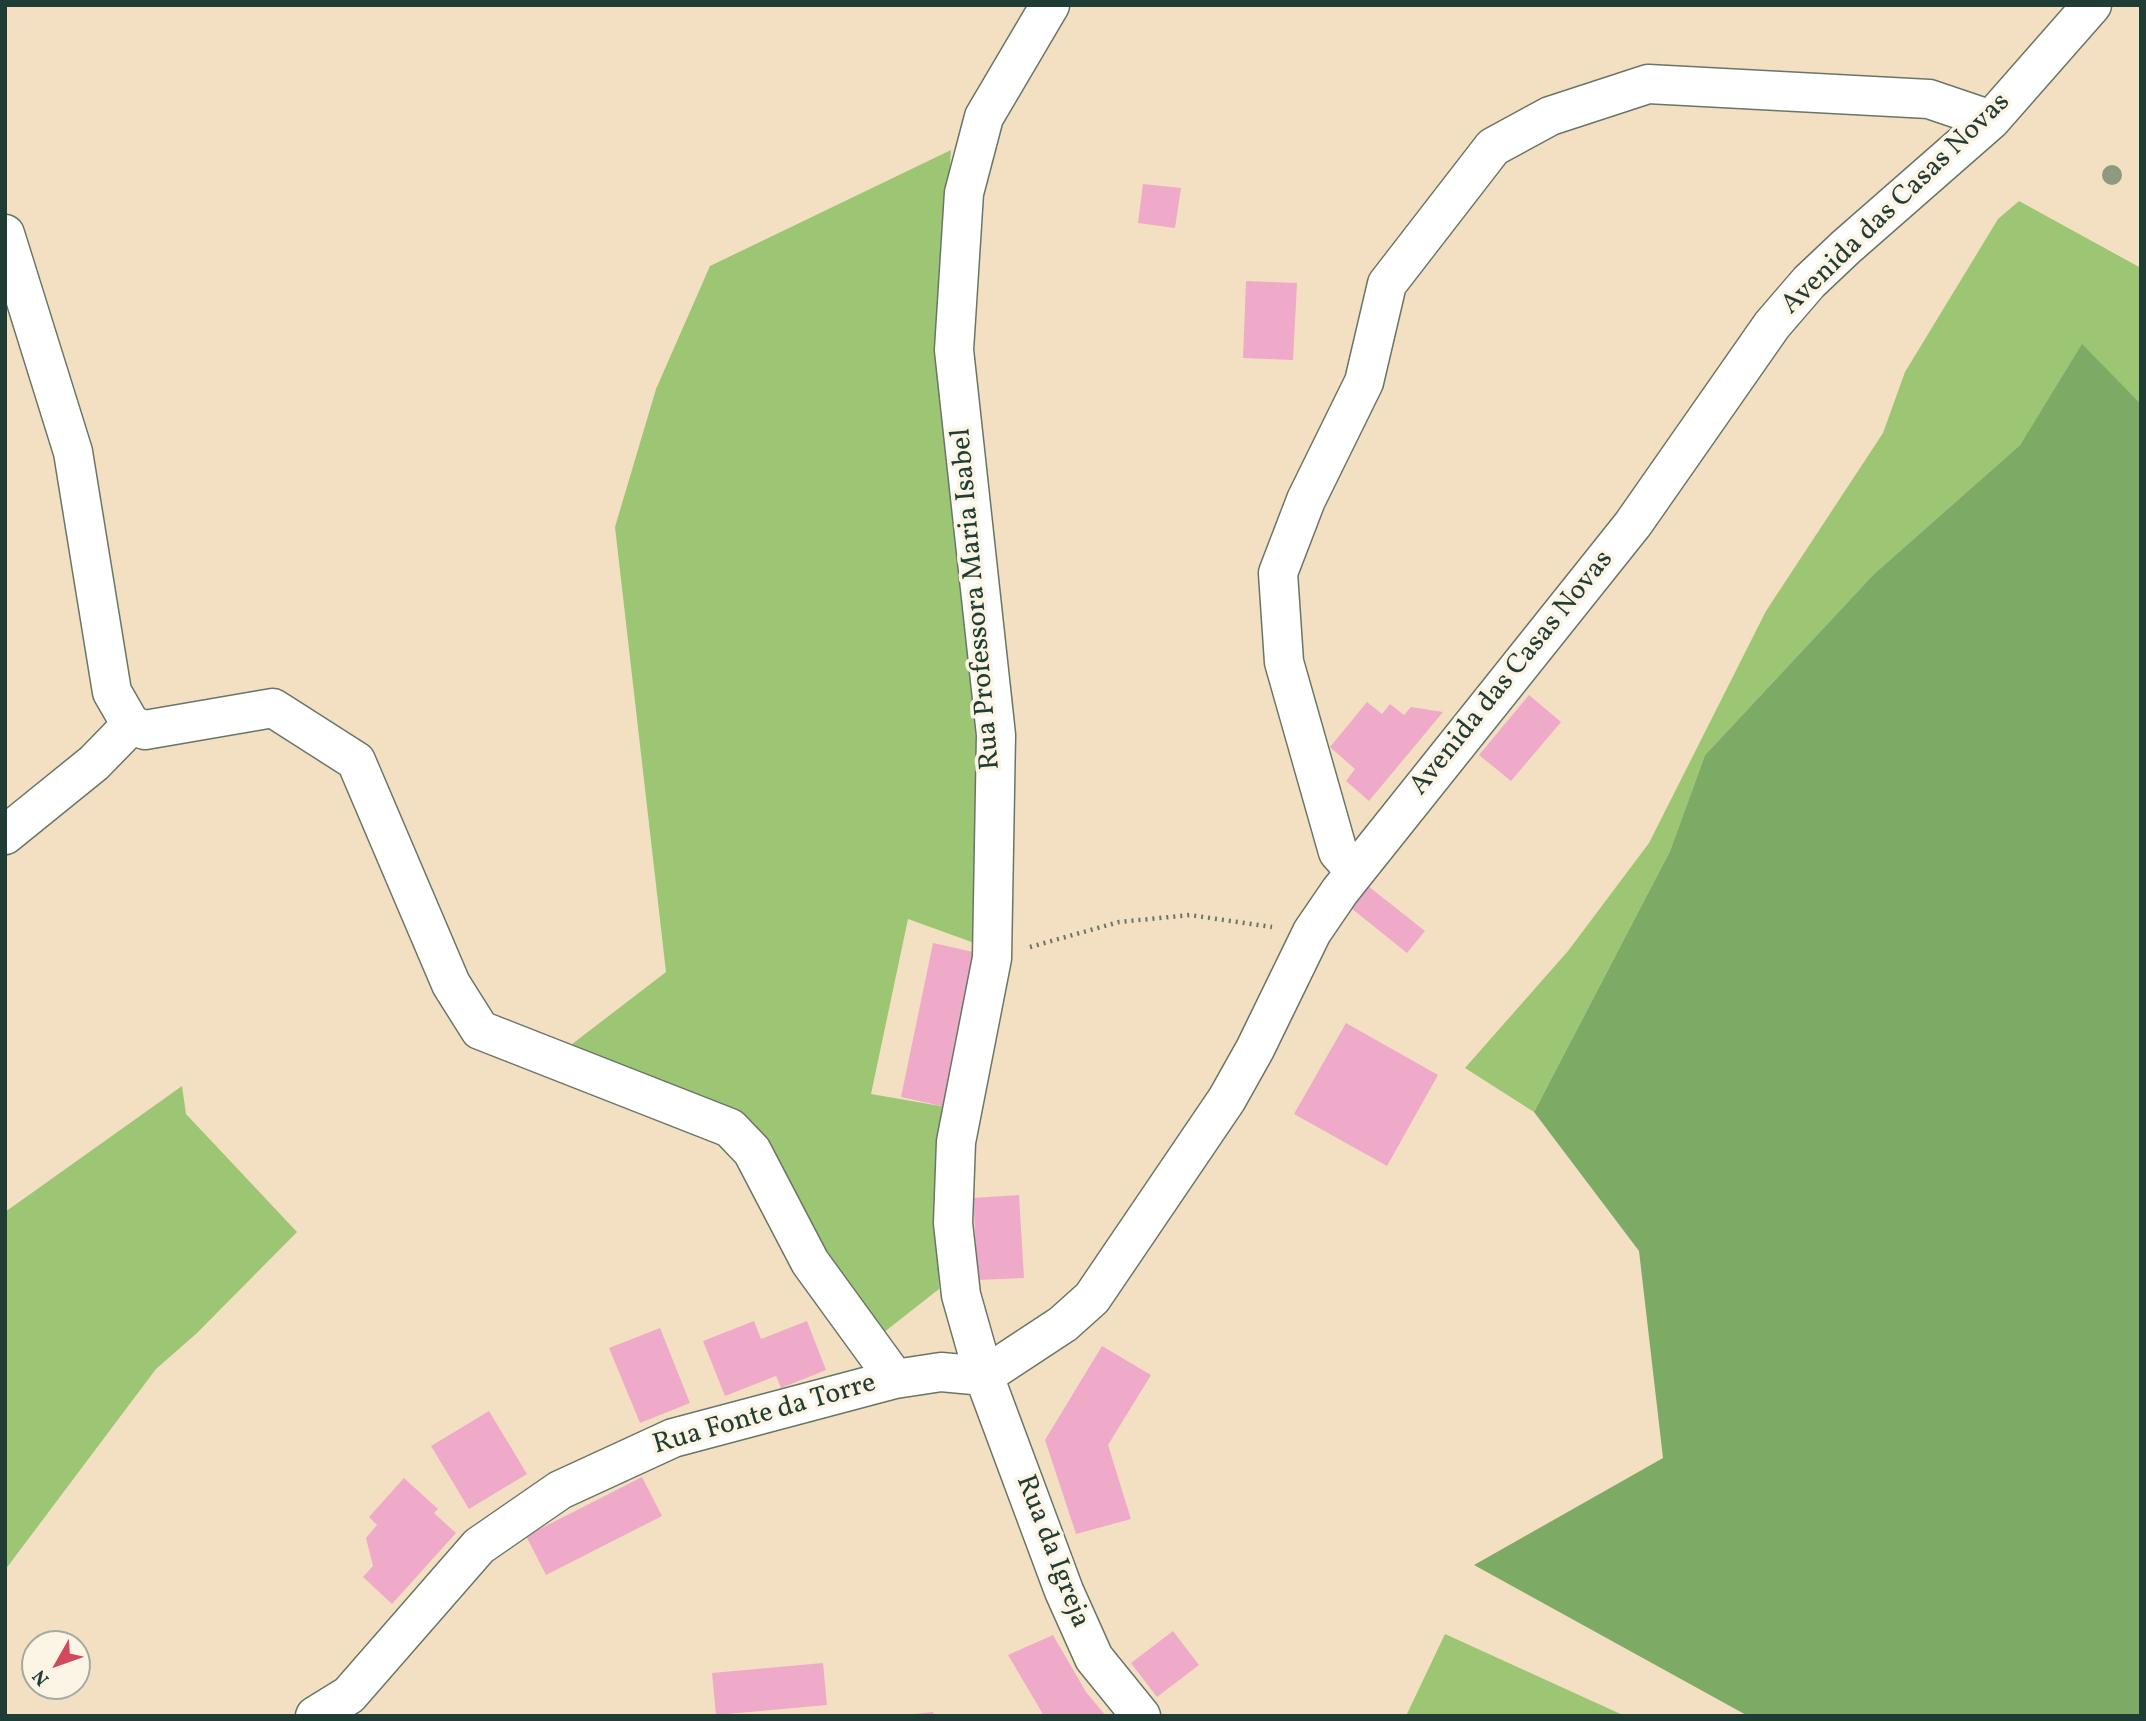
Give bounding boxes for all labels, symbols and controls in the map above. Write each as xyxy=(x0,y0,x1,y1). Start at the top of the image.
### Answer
street label: Avenida das Casas Novas xyxy=(1775,87,2019,323)
street label: Rua Professora Maria Isabel xyxy=(946,427,1010,771)
street label: Avenida das Casas Novas xyxy=(1404,545,1622,803)
street label: Rua Fonte da Torre xyxy=(650,1368,880,1464)
street label: Rua da Igreja xyxy=(1006,1471,1096,1633)
north arrow xyxy=(21,1630,91,1700)
text: N xyxy=(27,1664,56,1691)

